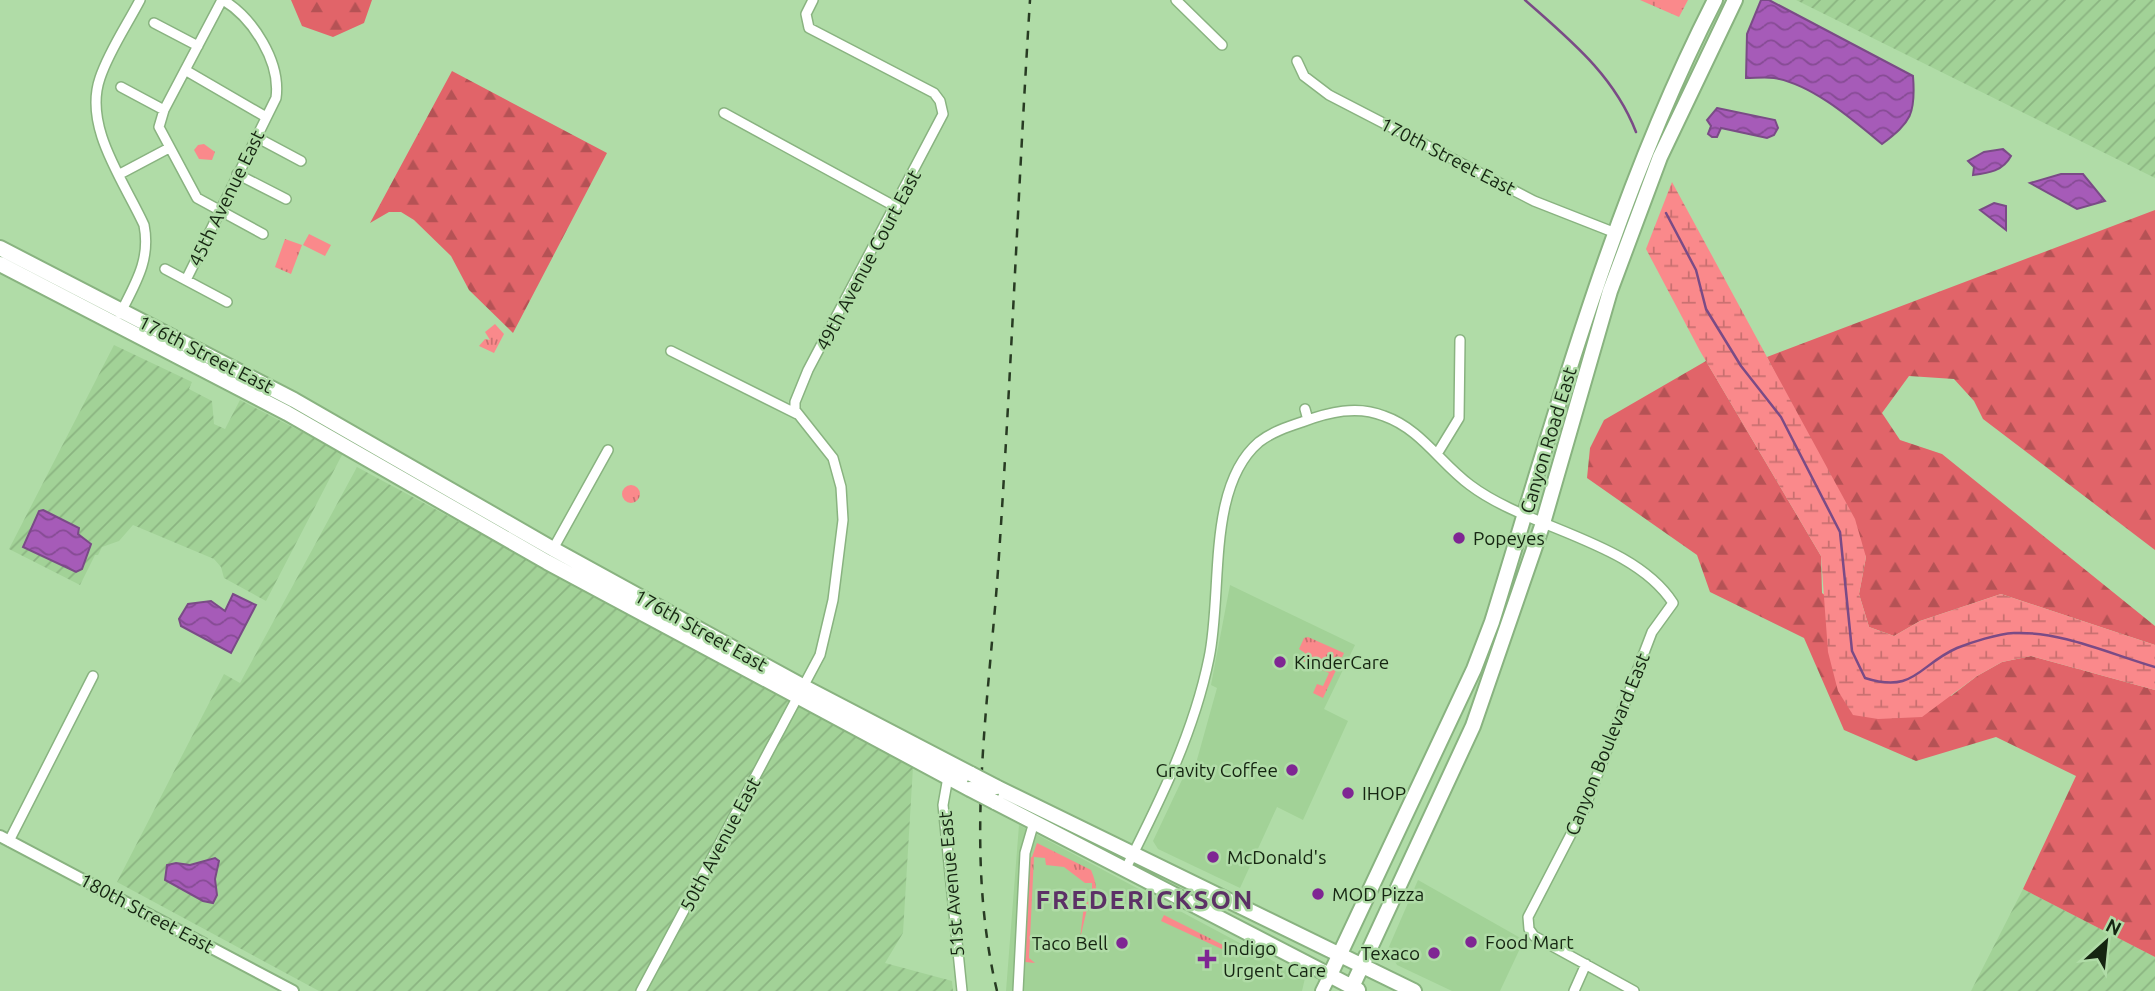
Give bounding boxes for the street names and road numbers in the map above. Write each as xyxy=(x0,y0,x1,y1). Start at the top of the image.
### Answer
street label: 170th Street East xyxy=(1377,113,1520,200)
street label: 45th Avenue East xyxy=(184,126,269,270)
street label: 49th Avenue Court East xyxy=(811,166,925,354)
street label: 176th Street East xyxy=(135,311,278,398)
street label: Canyon Road East xyxy=(1515,364,1581,516)
street label: 176th Street East xyxy=(631,584,772,676)
street label: Canyon Boulevard East xyxy=(1560,649,1654,838)
street label: 50th Avenue East xyxy=(675,773,765,915)
street label: 51st Avenue East xyxy=(934,810,968,958)
street label: 180th Street East xyxy=(76,868,218,958)

